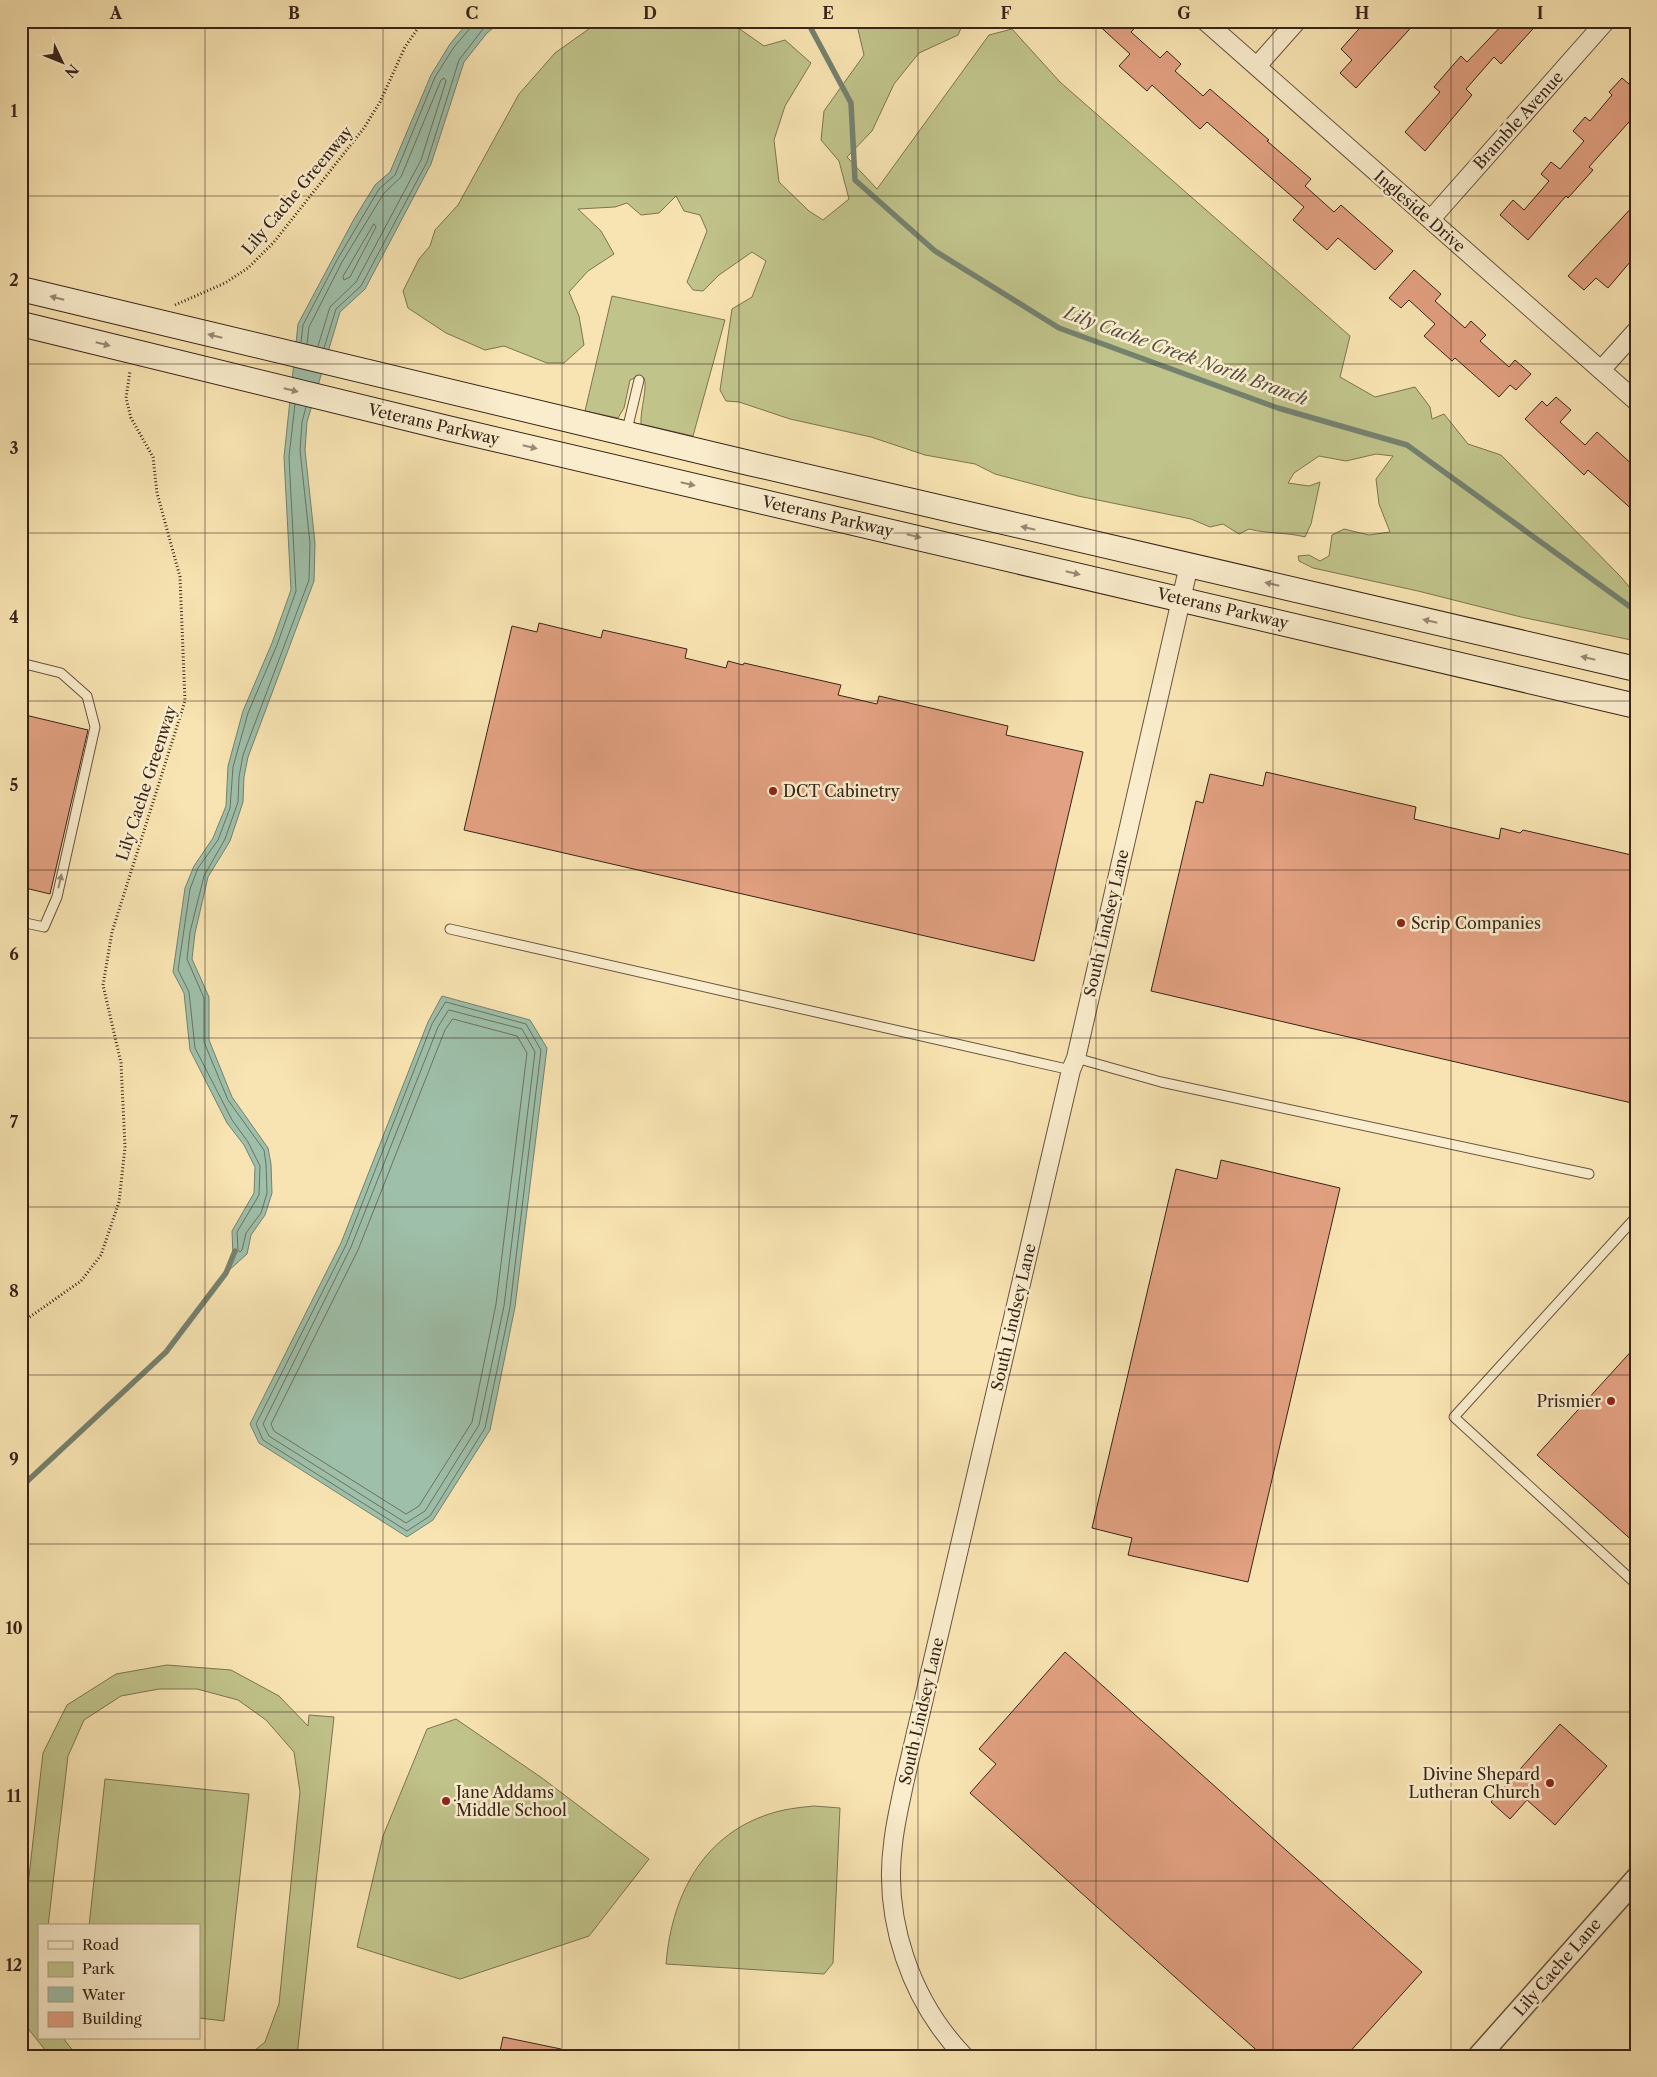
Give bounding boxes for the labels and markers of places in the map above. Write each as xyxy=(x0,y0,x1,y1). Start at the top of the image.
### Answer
place label: DCT Cabinetry xyxy=(783,781,901,801)
marker: DCT Cabinetry xyxy=(767,785,779,797)
place label: Scrip Companies xyxy=(1411,913,1541,933)
marker: Scrip Companies xyxy=(1395,917,1407,929)
place label: Prismier xyxy=(1536,1391,1601,1411)
marker: Prismier xyxy=(1605,1395,1617,1407)
place label: Divine Shepard Lutheran Church xyxy=(1408,1764,1540,1802)
marker: Divine Shepard Lutheran Church xyxy=(1544,1777,1556,1789)
place label: Jane Addams Middle School xyxy=(453,1782,567,1820)
marker: Jane Addams Middle School xyxy=(440,1795,452,1807)

